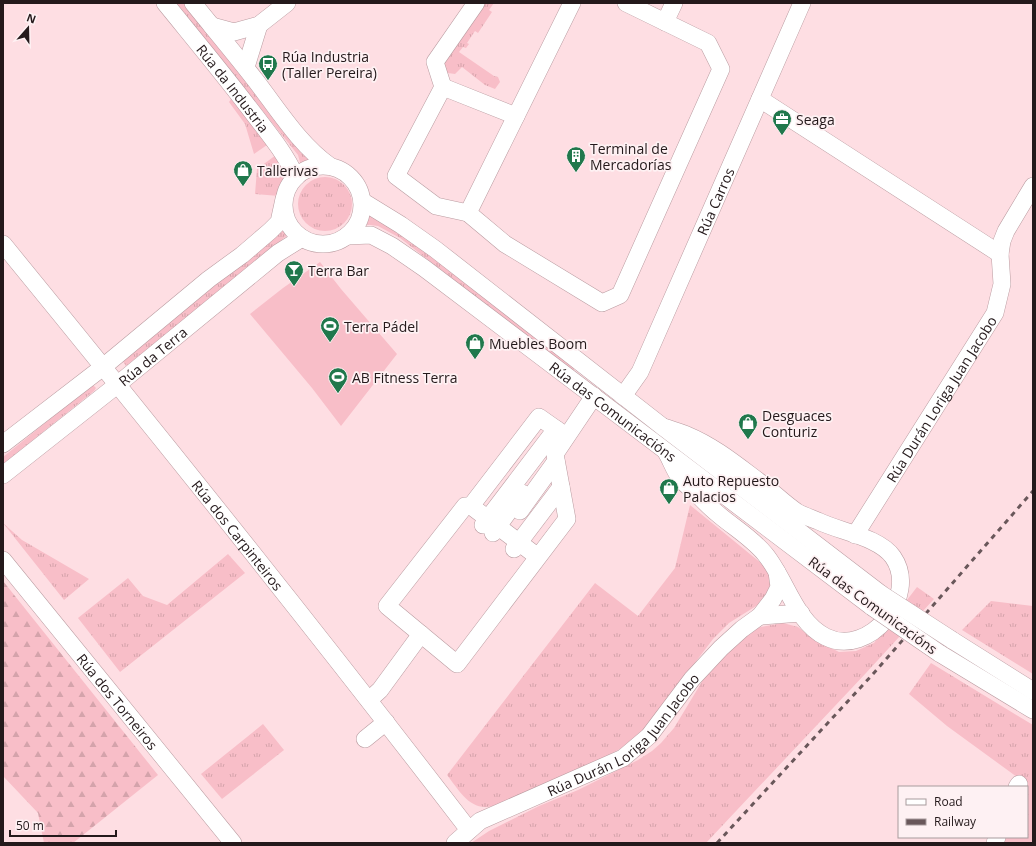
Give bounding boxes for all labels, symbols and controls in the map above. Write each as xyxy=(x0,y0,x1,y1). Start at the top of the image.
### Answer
north arrow xyxy=(8,8,48,48)
text: N xyxy=(25,10,38,27)
street label: Rúa da Industria xyxy=(193,40,274,136)
place label: Rúa Industria (Taller Pereira) xyxy=(282,47,377,82)
bus stop icon: Rúa Industria (Taller Pereira) xyxy=(257,53,279,81)
office icon: Seaga xyxy=(771,108,793,136)
place label: Seaga xyxy=(796,110,835,129)
place label: Terminal de Mercadorías xyxy=(590,139,672,174)
building icon: Terminal de Mercadorías xyxy=(565,145,587,173)
shop icon: Tallerivas xyxy=(232,159,254,187)
place label: Tallerivas xyxy=(257,161,318,180)
street label: Rúa Carros xyxy=(692,164,738,238)
bar icon: Terra Bar xyxy=(283,259,305,287)
place label: Terra Bar xyxy=(308,261,369,280)
street label: Rúa Durán Loriga Juan Jacobo xyxy=(881,312,1000,486)
sports icon: Terra Pádel xyxy=(319,315,341,343)
place label: Terra Pádel xyxy=(344,317,419,336)
street label: Rúa da Terra xyxy=(114,322,191,390)
shop icon: Muebles Boom xyxy=(464,332,486,360)
place label: Muebles Boom xyxy=(489,334,587,353)
street label: Rúa das Comunicacións xyxy=(546,357,681,466)
sports icon: AB Fitness Terra xyxy=(327,366,349,394)
place label: AB Fitness Terra xyxy=(352,368,458,387)
place label: Desguaces Conturiz xyxy=(762,406,832,441)
shop icon: Desguaces Conturiz xyxy=(737,412,759,440)
place label: Auto Repuesto Palacios xyxy=(683,471,779,506)
street label: Rúa dos Carpinteiros xyxy=(188,476,288,594)
shop icon: Auto Repuesto Palacios xyxy=(658,477,680,505)
street label: Rúa das Comunicacións xyxy=(805,552,941,658)
street label: Rúa dos Torneiros xyxy=(73,649,163,754)
street label: Rúa Durán Loriga Juan Jacobo xyxy=(544,668,703,800)
legend xyxy=(898,786,1028,838)
text: Road xyxy=(934,793,963,810)
scale bar xyxy=(10,812,116,838)
text: Railway xyxy=(934,813,977,830)
text: 50 m xyxy=(16,817,44,834)

